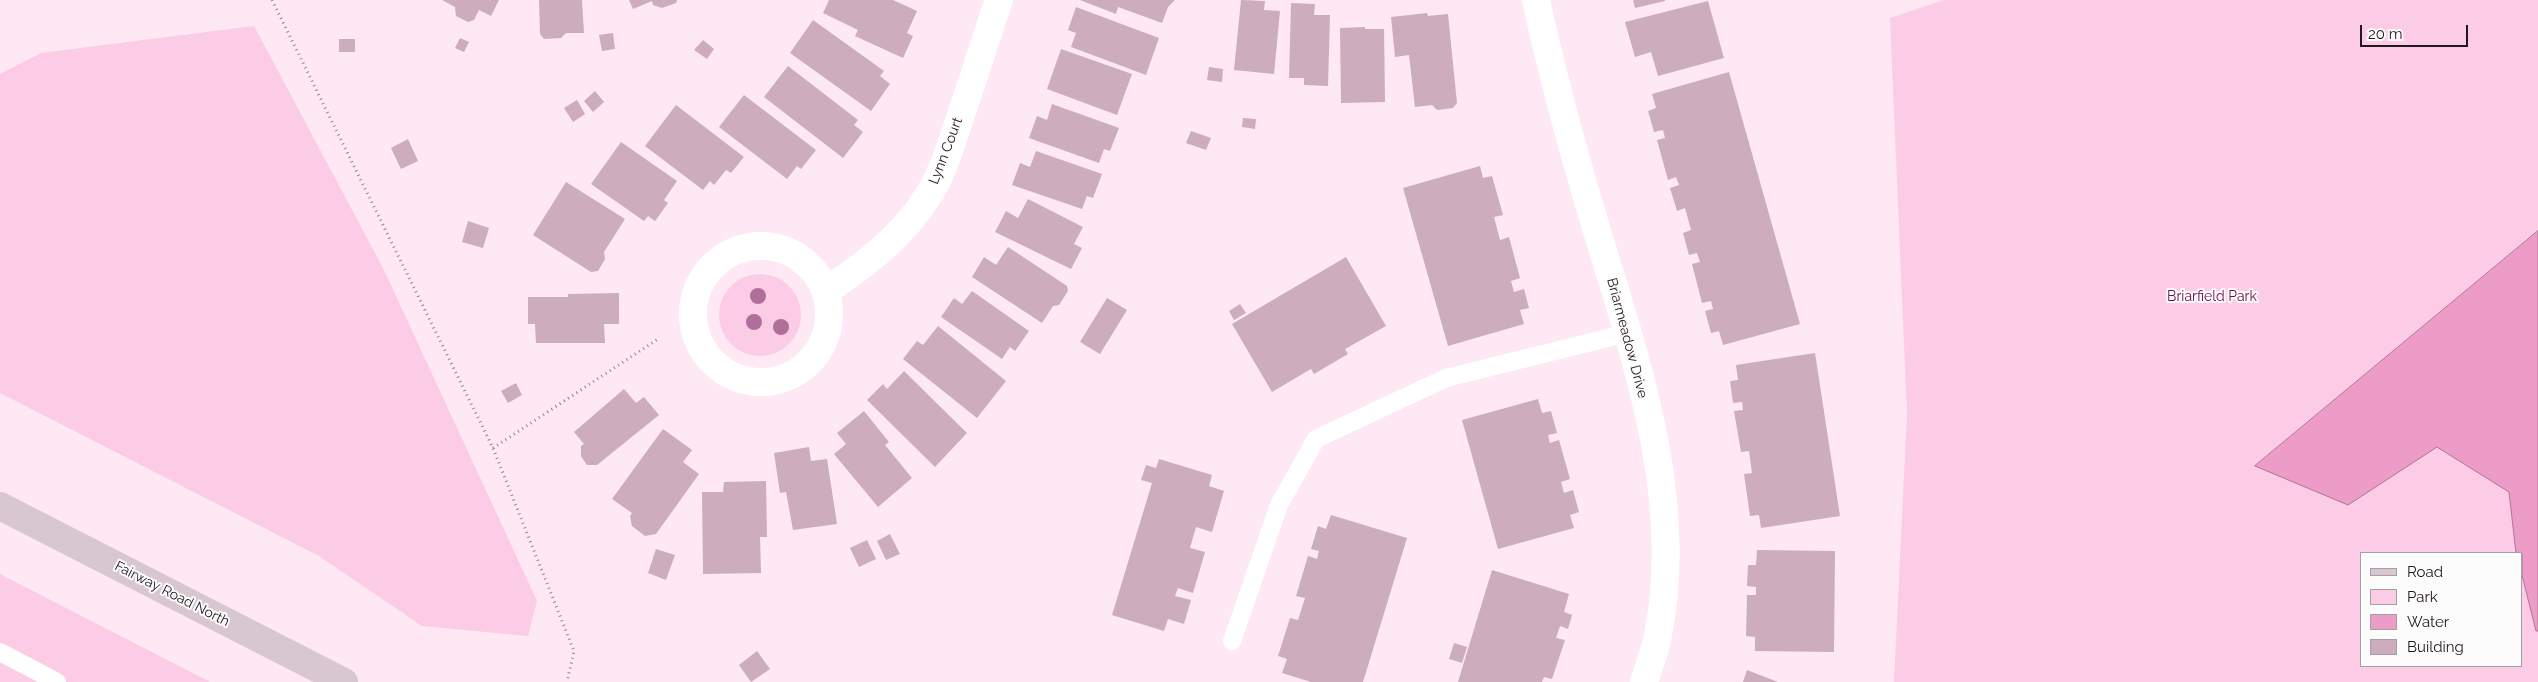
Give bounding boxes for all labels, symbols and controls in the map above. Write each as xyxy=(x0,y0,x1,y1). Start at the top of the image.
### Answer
scale bar xyxy=(2363,15,2470,47)
text: 20 m xyxy=(2368,25,2403,43)
street label: Lynn Court xyxy=(926,115,966,187)
street label: Briarmeadow Drive xyxy=(1603,276,1651,400)
park label: Briarfield Park xyxy=(2167,289,2257,305)
legend xyxy=(2360,552,2523,667)
street label: Fairway Road North xyxy=(112,558,232,630)
text: Road xyxy=(2407,563,2443,581)
text: Park xyxy=(2407,588,2438,606)
text: Water xyxy=(2407,613,2449,631)
text: Building xyxy=(2407,638,2464,656)

